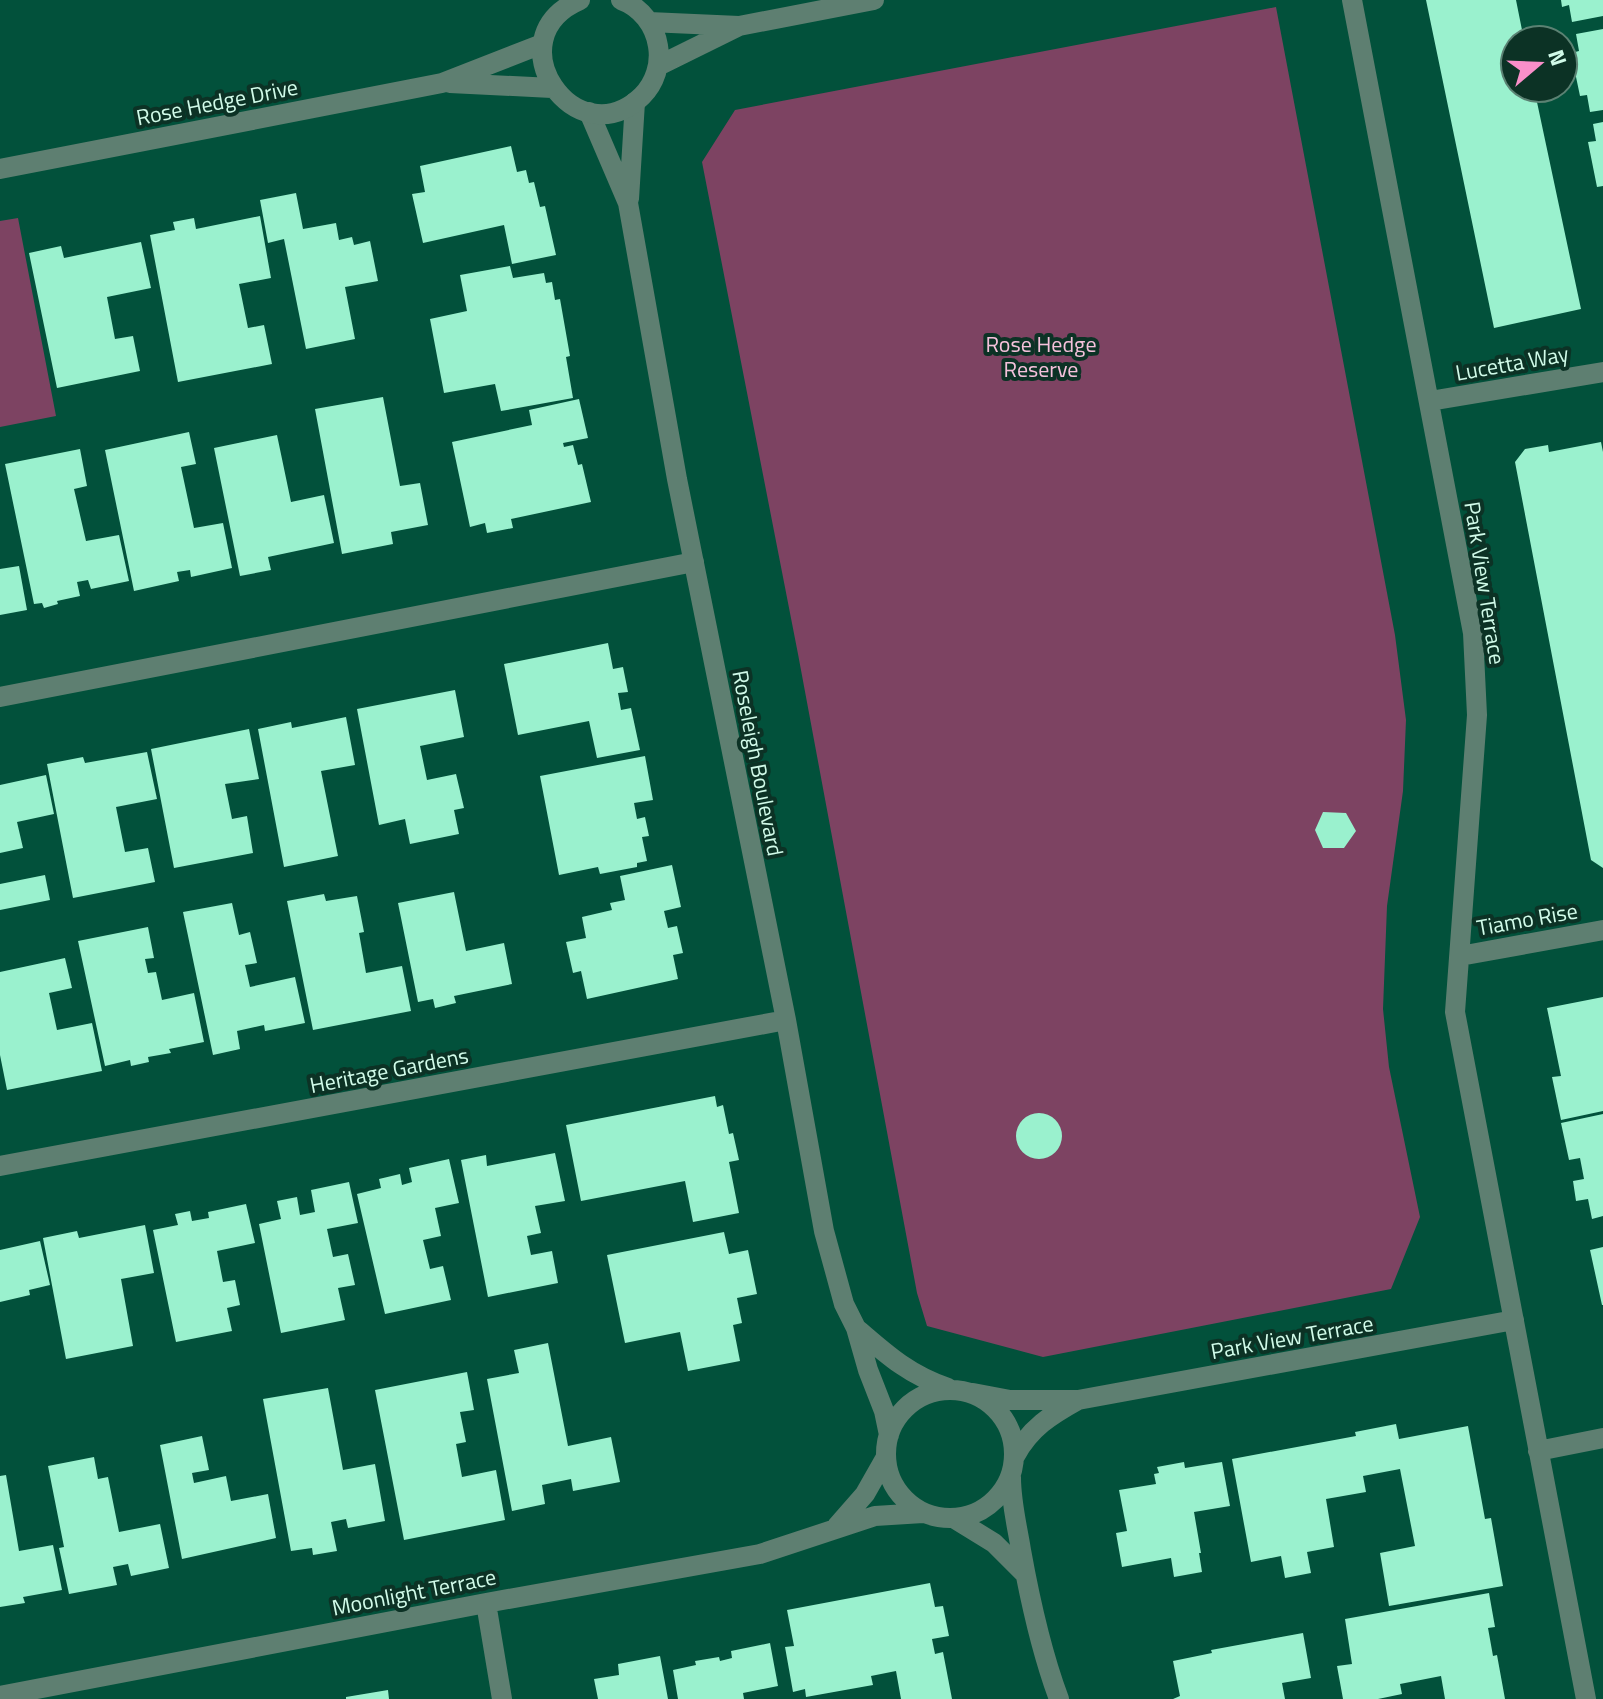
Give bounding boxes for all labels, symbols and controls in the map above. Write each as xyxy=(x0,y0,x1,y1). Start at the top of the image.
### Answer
north arrow xyxy=(1499,24,1579,104)
text: N xyxy=(1539,45,1576,70)
street label: Rose Hedge Drive xyxy=(133,70,301,134)
park label: Rose Hedge Reserve xyxy=(985,327,1097,386)
street label: Lucetta Way xyxy=(1453,336,1572,390)
street label: Park View Terrace xyxy=(1455,499,1515,667)
street label: Roseleigh Boulevard xyxy=(723,667,793,859)
street label: Tiamo Rise xyxy=(1474,893,1580,945)
street label: Heritage Gardens xyxy=(307,1038,471,1102)
street label: Park View Terrace xyxy=(1208,1306,1376,1368)
street label: Moonlight Terrace xyxy=(329,1559,499,1625)

